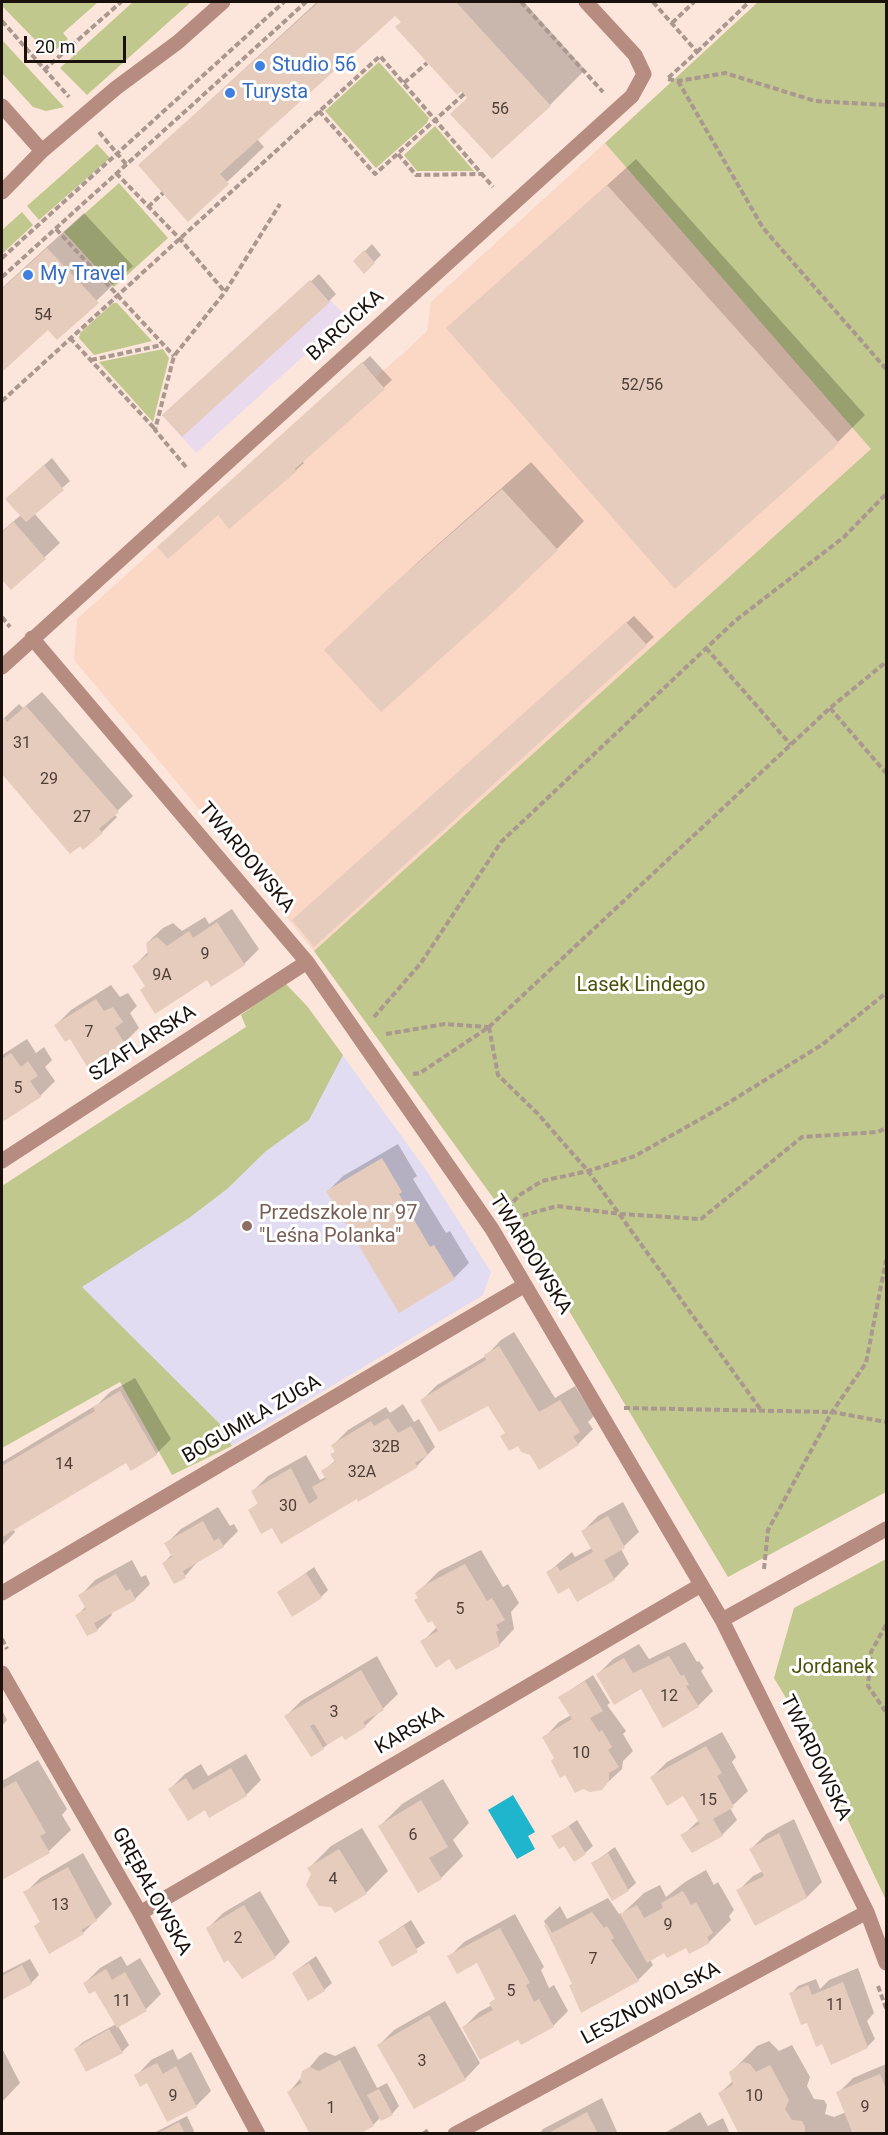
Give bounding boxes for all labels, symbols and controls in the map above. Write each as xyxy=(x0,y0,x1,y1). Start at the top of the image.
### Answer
scale bar xyxy=(27,24,129,62)
text: 20 m xyxy=(35,36,75,57)
place label: Studio 56 xyxy=(272,54,356,78)
marker: Studio 56 xyxy=(253,59,267,73)
place label: Turysta xyxy=(242,81,308,105)
marker: Turysta xyxy=(223,86,237,100)
house number: 56 xyxy=(491,100,509,120)
place label: My Travel xyxy=(40,263,125,287)
marker: My Travel xyxy=(21,268,35,282)
street label: BARCICKA xyxy=(303,285,389,367)
house number: 54 xyxy=(34,306,52,326)
house number: 52/56 xyxy=(621,376,663,396)
house number: 31 xyxy=(13,734,31,754)
house number: 29 xyxy=(40,770,58,790)
street label: TWARDOWSKA xyxy=(193,798,299,918)
house number: 27 xyxy=(73,808,91,828)
house number: 9 xyxy=(201,945,209,965)
house number: 9A xyxy=(152,966,172,986)
park label: Lasek Lindego xyxy=(577,974,705,998)
street label: SZAFLARSKA xyxy=(85,1001,201,1087)
house number: 7 xyxy=(85,1023,93,1043)
house number: 5 xyxy=(14,1079,22,1099)
street label: TWARDOWSKA xyxy=(484,1191,576,1319)
place label: Przedszkole nr 97 "Leśna Polanka" xyxy=(259,1202,418,1249)
marker: Przedszkole nr 97 "Leśna Polanka" xyxy=(240,1219,254,1233)
street label: BOGUMIŁA ZUGA xyxy=(178,1371,326,1469)
house number: 32B xyxy=(372,1438,400,1458)
house number: 14 xyxy=(55,1455,73,1475)
house number: 32A xyxy=(348,1463,376,1483)
house number: 30 xyxy=(279,1497,297,1517)
house number: 5 xyxy=(456,1600,464,1620)
park label: Jordanek xyxy=(792,1656,874,1680)
house number: 12 xyxy=(660,1687,678,1707)
street label: TWARDOWSKA xyxy=(774,1691,856,1825)
street label: KARSKA xyxy=(371,1702,449,1760)
house number: 3 xyxy=(330,1703,338,1723)
house number: 10 xyxy=(572,1744,590,1764)
house number: 15 xyxy=(699,1791,717,1811)
street label: GRĘBAŁOWSKA xyxy=(106,1824,196,1960)
house number: 6 xyxy=(409,1826,417,1846)
house number: 4 xyxy=(329,1870,337,1890)
house number: 13 xyxy=(51,1896,69,1916)
house number: 9 xyxy=(664,1916,672,1936)
house number: 2 xyxy=(234,1929,242,1949)
house number: 7 xyxy=(589,1950,597,1970)
street label: LESZNOWOLSKA xyxy=(577,1957,725,2051)
house number: 5 xyxy=(507,1982,515,2002)
house number: 11 xyxy=(113,1992,131,2012)
house number: 11 xyxy=(826,1996,844,2016)
house number: 3 xyxy=(418,2052,426,2072)
house number: 9 xyxy=(169,2087,177,2107)
house number: 10 xyxy=(745,2087,763,2107)
house number: 9 xyxy=(861,2098,869,2118)
house number: 1 xyxy=(327,2099,335,2119)

